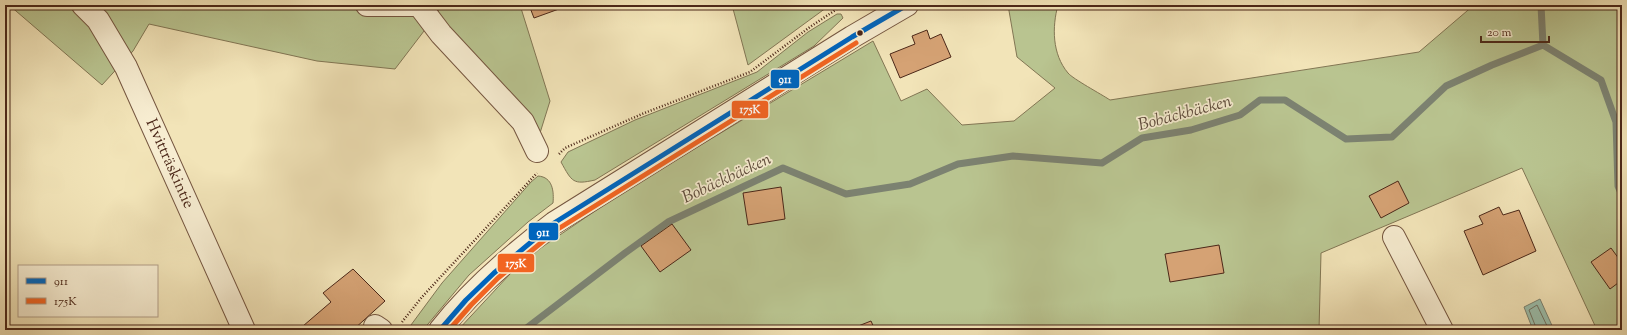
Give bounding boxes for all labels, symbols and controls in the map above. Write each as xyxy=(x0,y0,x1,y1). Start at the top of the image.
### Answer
scale bar xyxy=(1481,18,1549,44)
text: 20 m xyxy=(1487,24,1512,42)
unlabelled marker xyxy=(855,28,865,38)
line badge: 911 xyxy=(770,69,800,89)
text: 911 xyxy=(779,72,792,88)
water label: Bobäckbäcken xyxy=(1136,90,1235,138)
line badge: 175K xyxy=(731,100,769,119)
text: 175K xyxy=(739,102,761,118)
street label: Hvitträskintie xyxy=(139,115,200,212)
water label: Bobäckbäcken xyxy=(678,148,776,210)
line badge: 911 xyxy=(528,222,559,241)
text: 911 xyxy=(537,225,550,241)
line badge: 175K xyxy=(497,253,535,273)
text: 175K xyxy=(505,256,527,272)
legend xyxy=(18,265,158,317)
text: 911 xyxy=(54,273,68,291)
text: 175K xyxy=(54,293,77,311)

